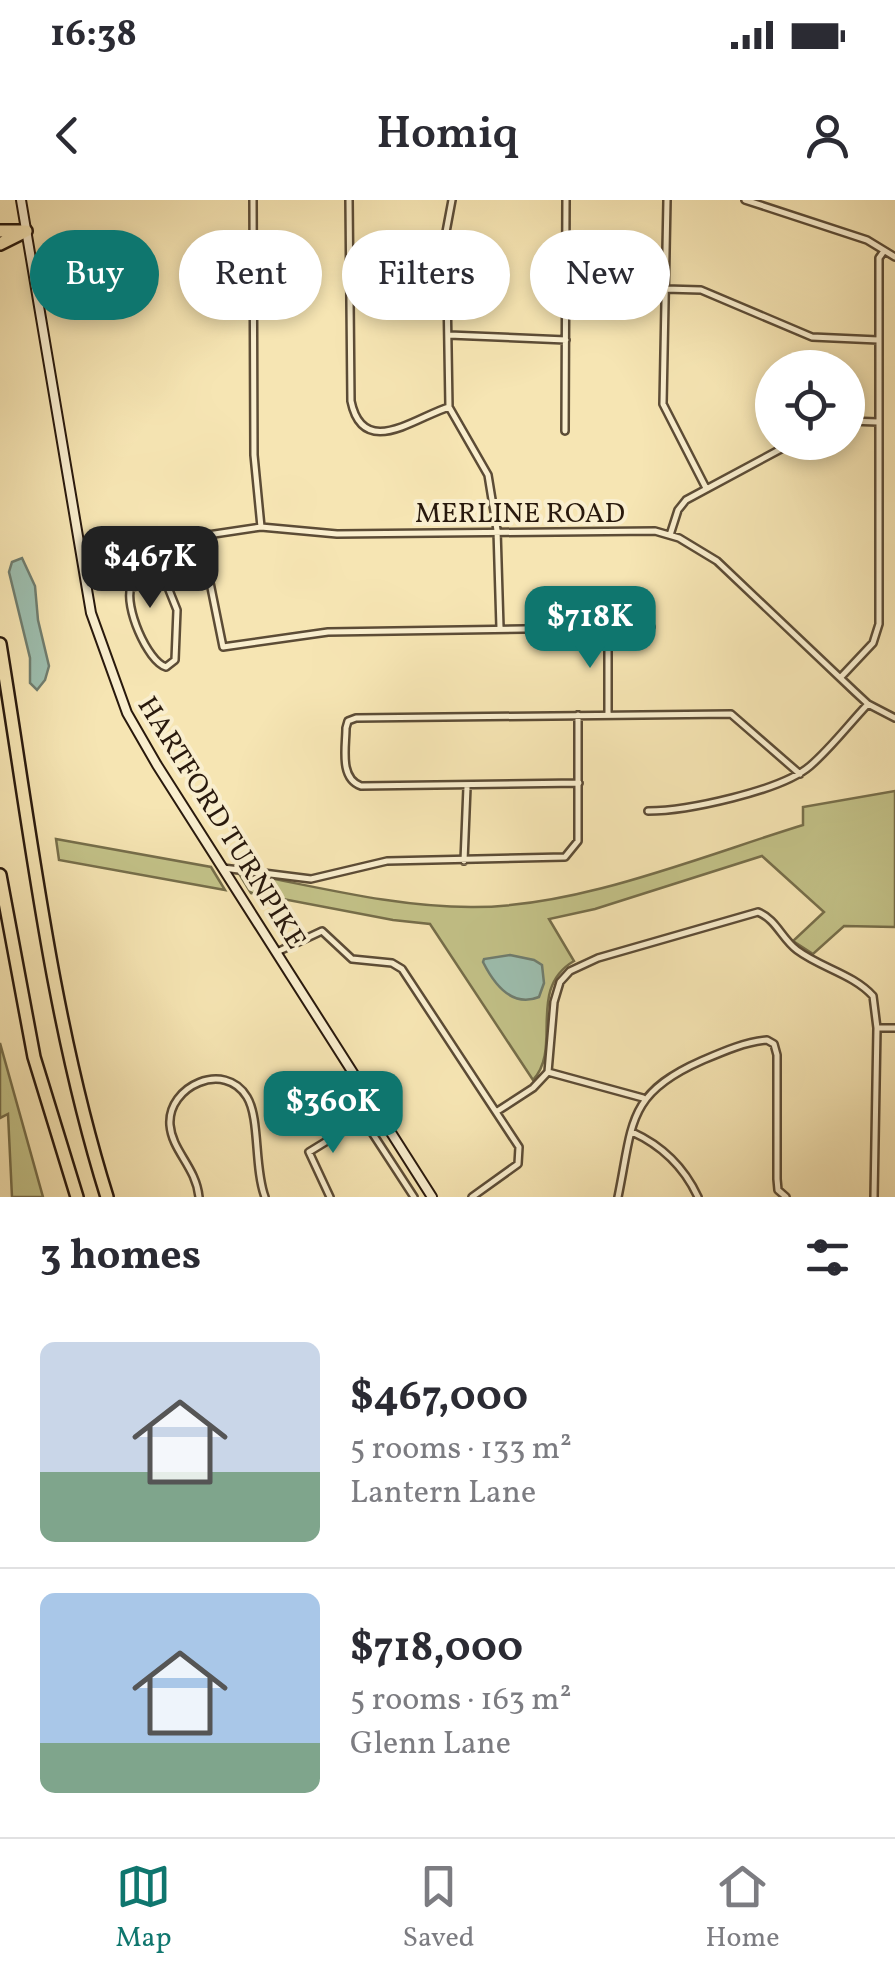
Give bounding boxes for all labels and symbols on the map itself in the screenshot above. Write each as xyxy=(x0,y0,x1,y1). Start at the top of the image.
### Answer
street label: MERLINE ROAD xyxy=(415,495,625,534)
pin: $467K xyxy=(80,526,220,611)
pin: $718K xyxy=(520,586,660,671)
street label: HARTFORD TURNPIKE xyxy=(127,689,315,957)
pin: $360K xyxy=(263,1071,403,1156)

